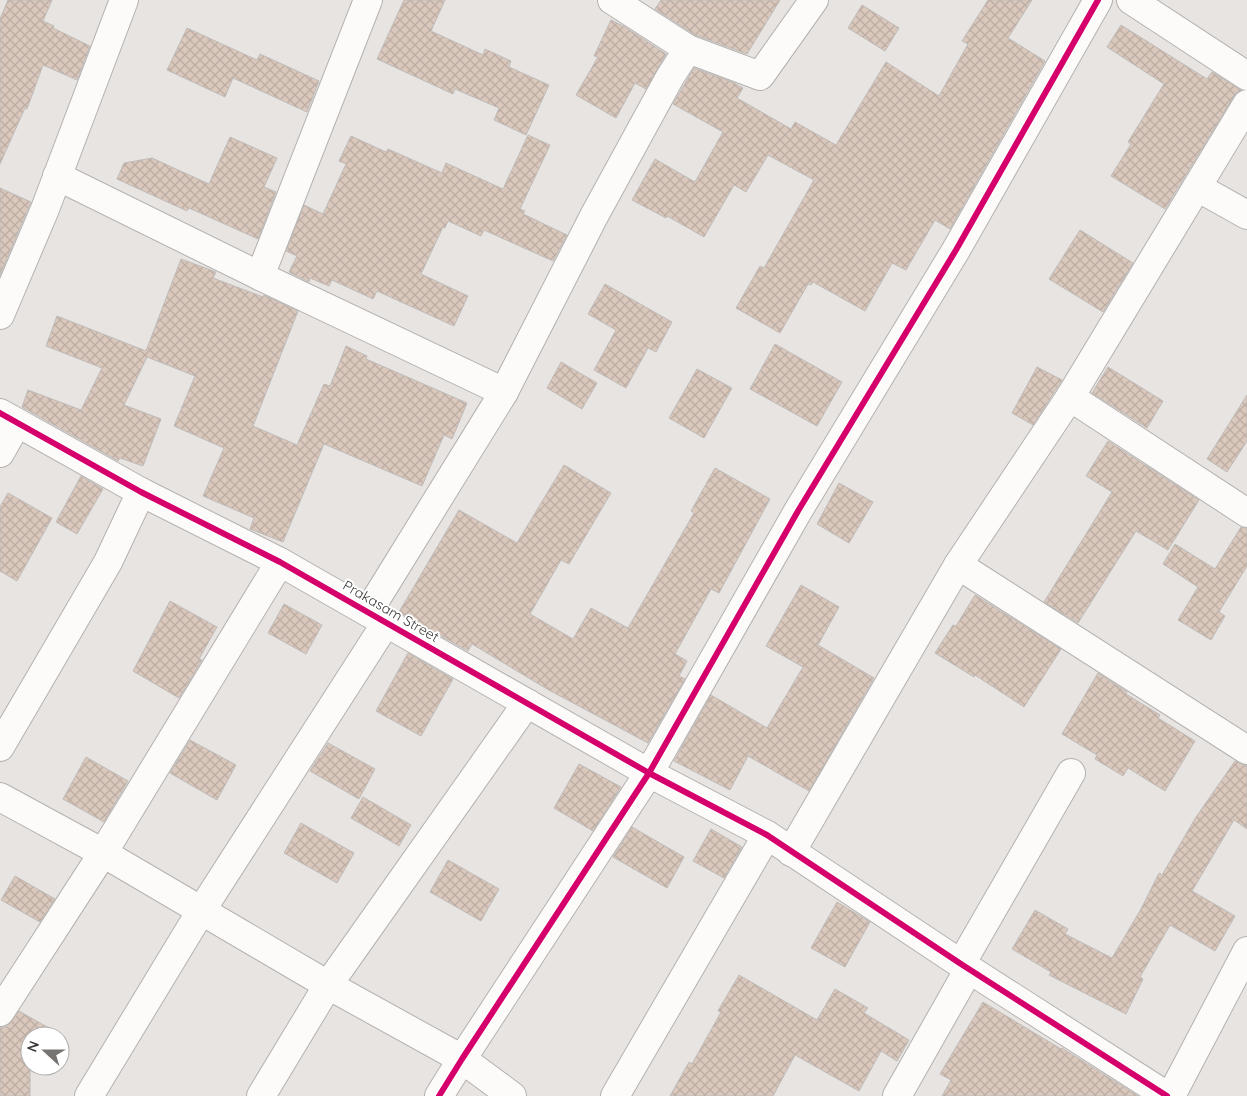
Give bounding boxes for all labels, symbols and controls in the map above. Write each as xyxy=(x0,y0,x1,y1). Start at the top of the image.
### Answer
street label: Prakasam Street xyxy=(340,576,442,646)
north arrow xyxy=(20,1026,70,1076)
text: N xyxy=(23,1038,43,1054)

